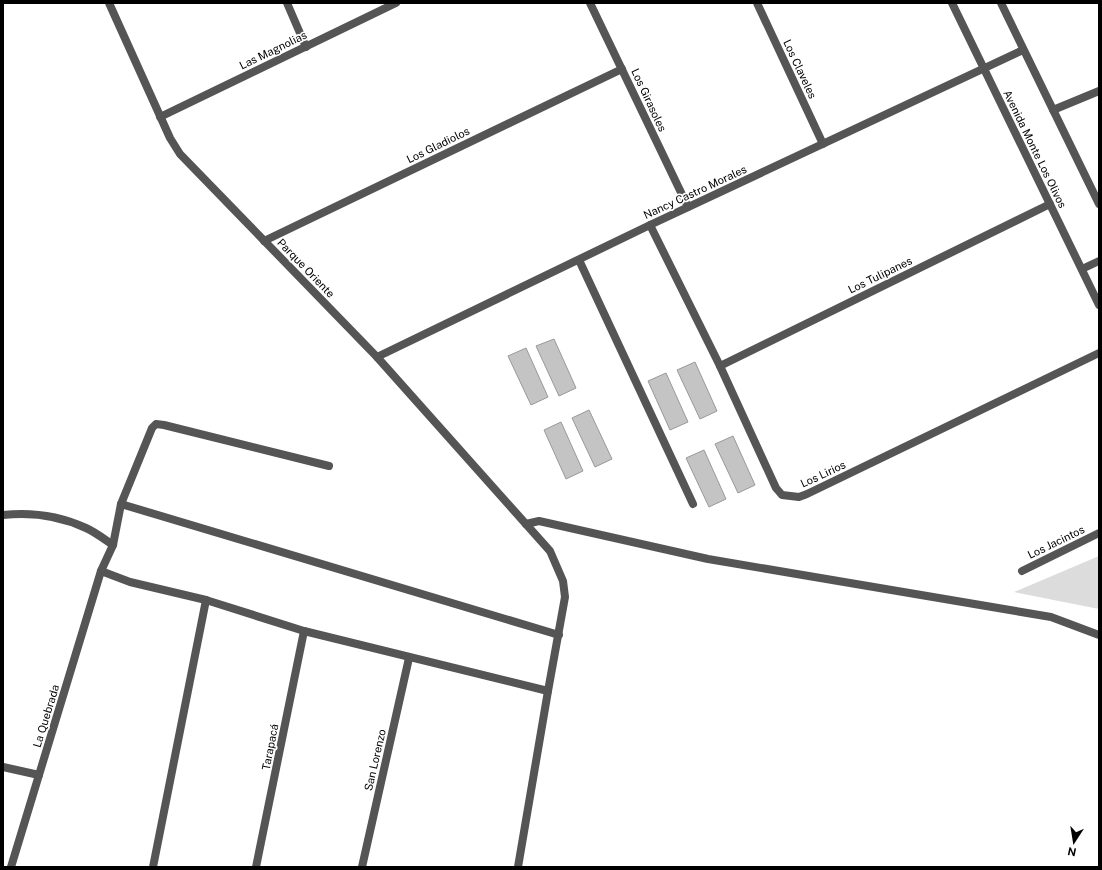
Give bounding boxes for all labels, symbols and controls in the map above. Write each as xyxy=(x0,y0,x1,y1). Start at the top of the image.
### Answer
street label: Las Magnolias xyxy=(237,28,309,71)
street label: Los Claveles xyxy=(781,38,819,101)
street label: Los Girasoles xyxy=(629,67,669,134)
street label: Avenida Monte Los Olivos xyxy=(1001,88,1069,210)
street label: Los Gladiolos xyxy=(405,124,472,165)
street label: Nancy Castro Morales xyxy=(642,163,749,221)
street label: Parque Oriente xyxy=(275,236,337,300)
street label: Los Tulipanes xyxy=(846,254,914,296)
street label: Los Lirios xyxy=(799,458,848,490)
street label: Los Jacintos xyxy=(1026,523,1087,561)
street label: La Quebrada xyxy=(31,683,61,749)
street label: Tarapacá xyxy=(260,723,280,771)
street label: San Lorenzo xyxy=(362,728,388,792)
north arrow xyxy=(1054,822,1094,862)
text: N xyxy=(1066,845,1077,859)

